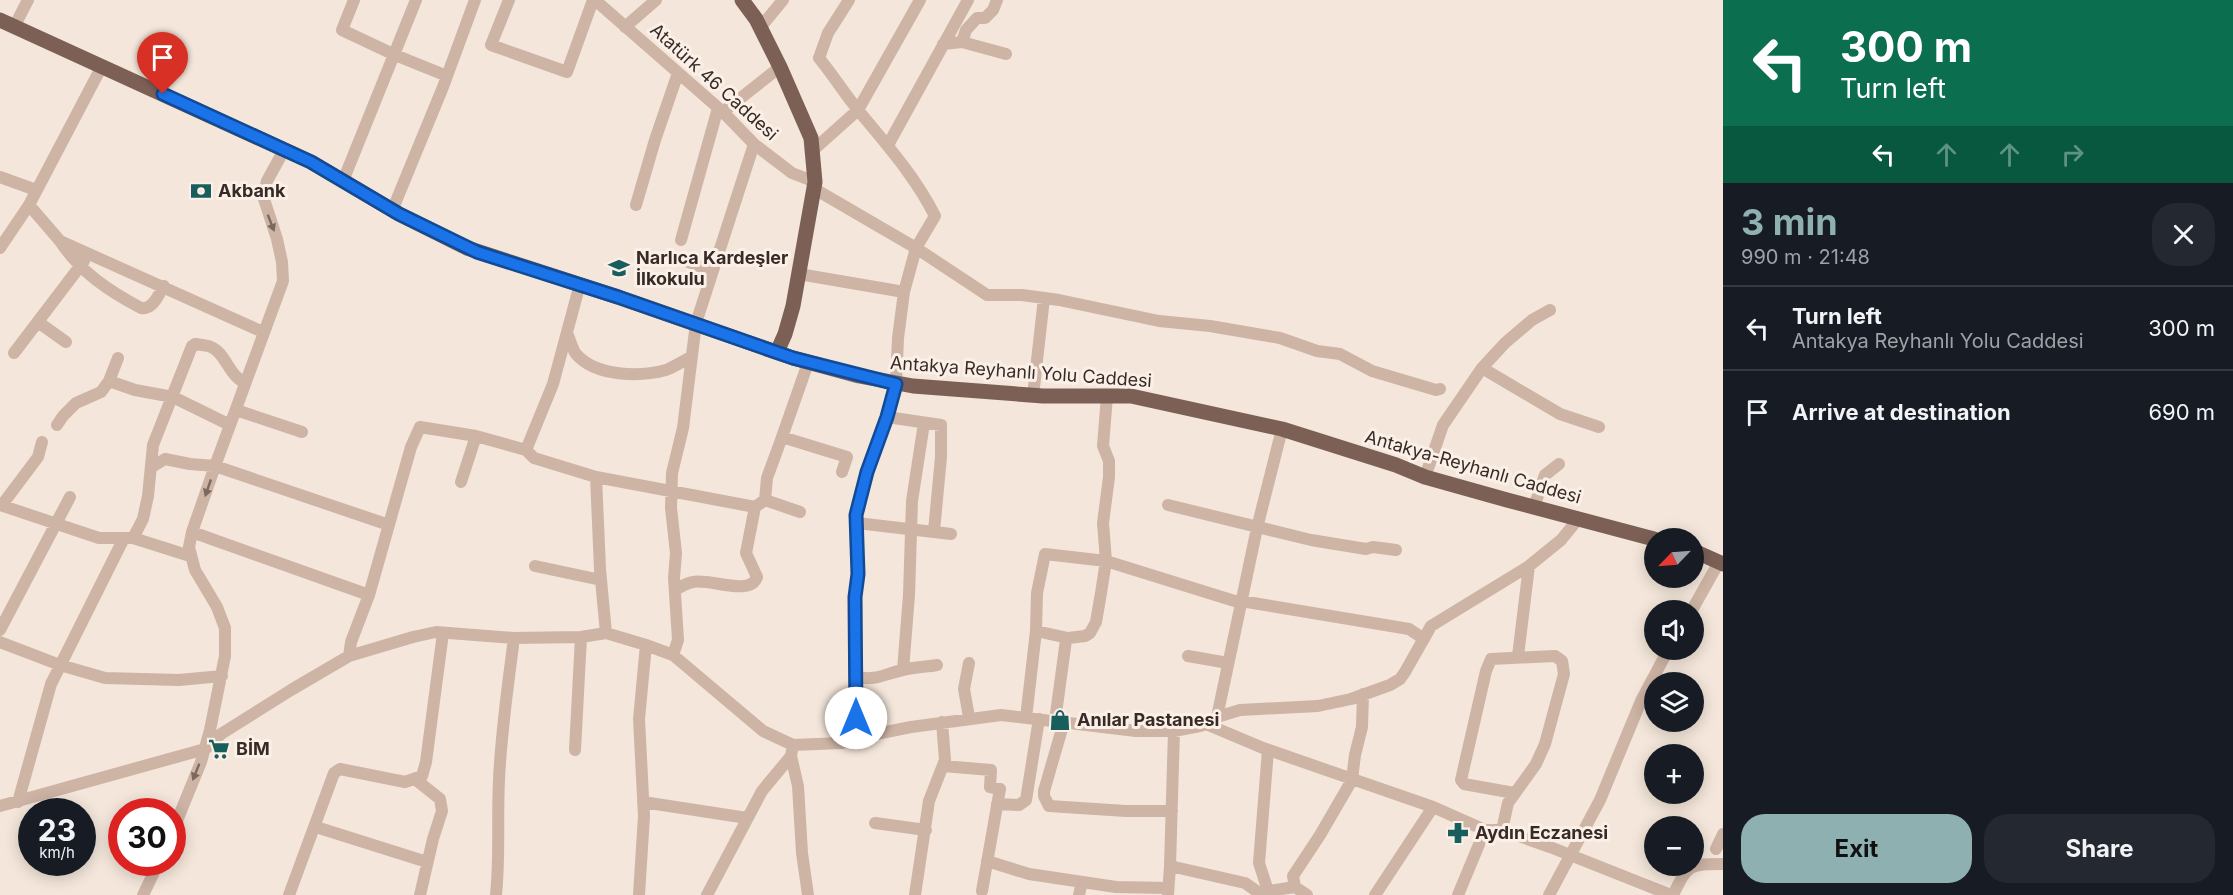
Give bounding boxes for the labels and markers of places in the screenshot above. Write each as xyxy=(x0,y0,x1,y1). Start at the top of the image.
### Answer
pin xyxy=(137,32,188,94)
bank icon: Akbank xyxy=(189,179,213,203)
place label: Akbank xyxy=(218,180,286,201)
place label: Narlıca Kardeşler İlkokulu xyxy=(636,247,788,289)
school or university icon: Narlıca Kardeşler İlkokulu xyxy=(607,256,631,280)
shop icon: Anılar Pastanesi xyxy=(1048,708,1072,732)
place label: Anılar Pastanesi xyxy=(1077,709,1219,730)
supermarket icon: BİM xyxy=(207,737,231,761)
place label: BİM xyxy=(236,738,270,759)
pharmacy icon: Aydın Eczanesi xyxy=(1446,821,1470,845)
place label: Aydın Eczanesi xyxy=(1475,822,1608,843)

